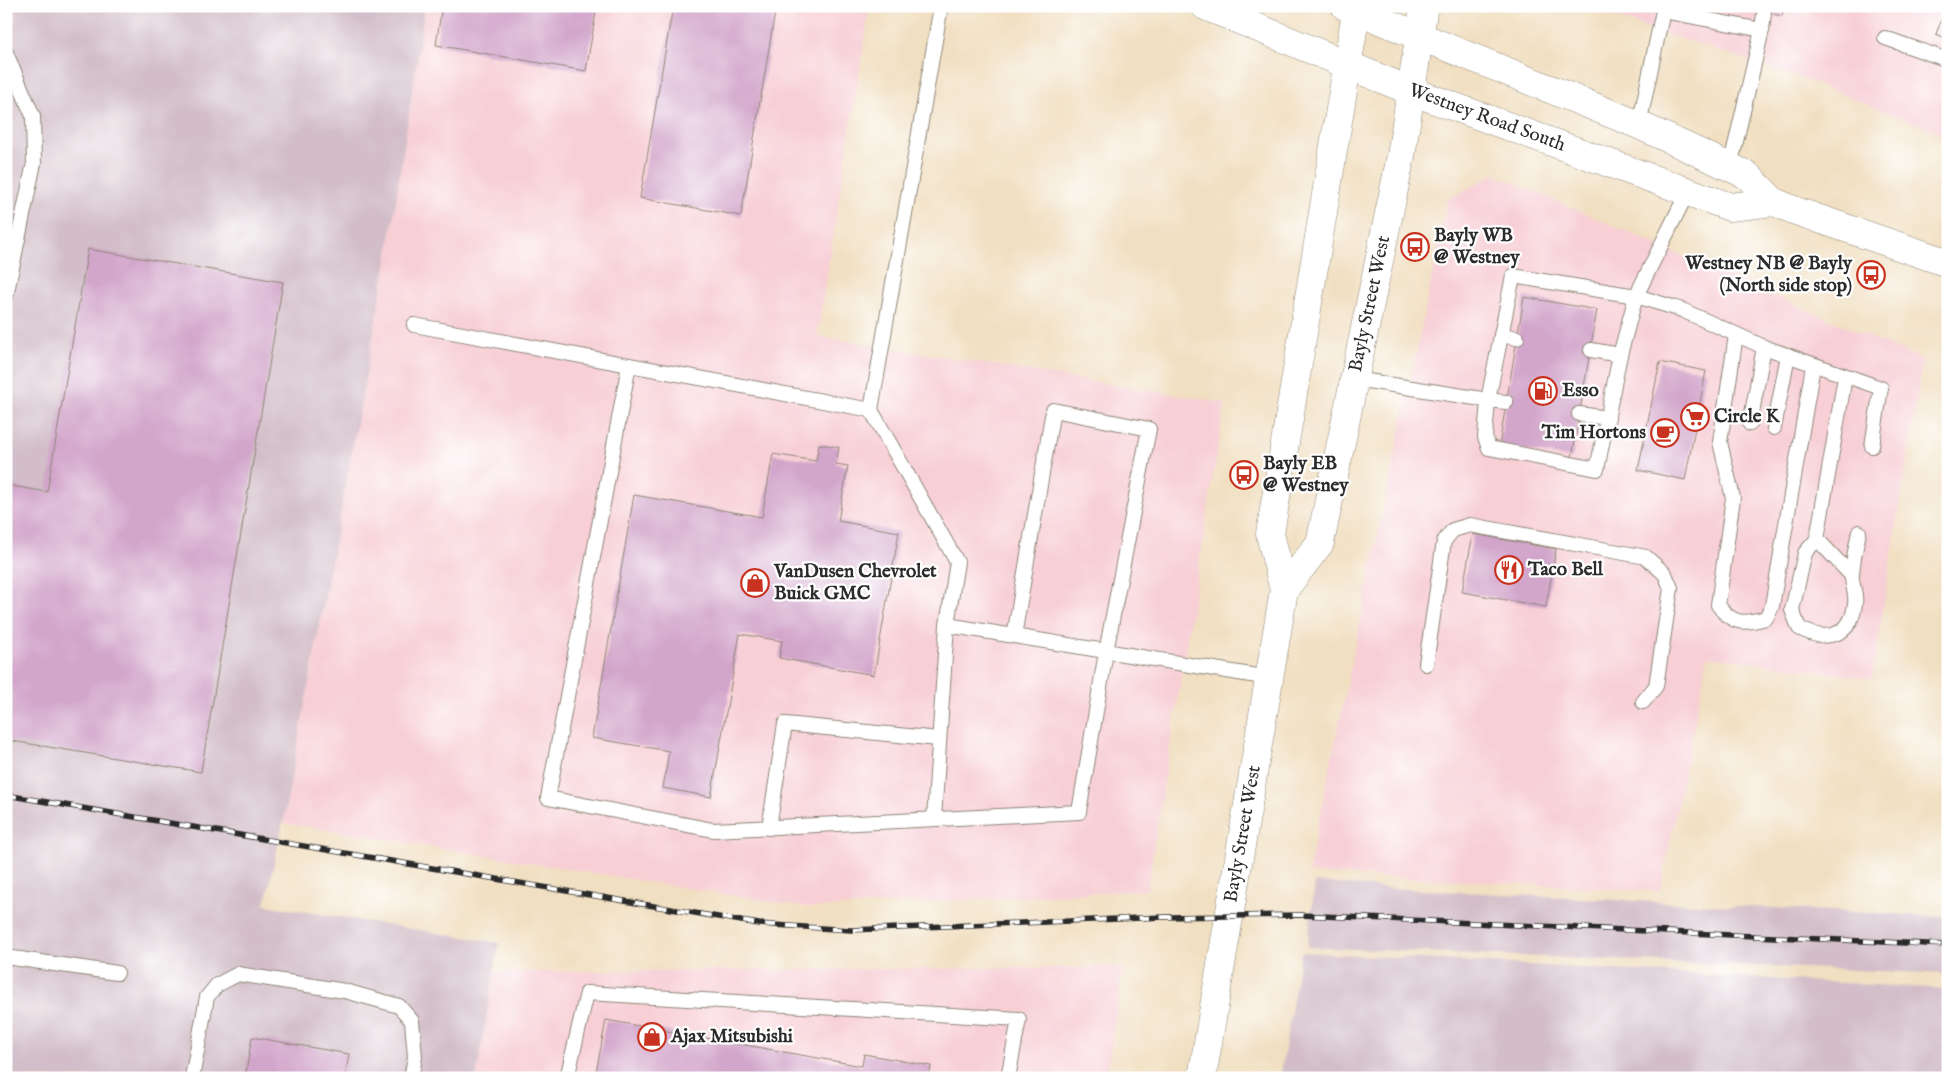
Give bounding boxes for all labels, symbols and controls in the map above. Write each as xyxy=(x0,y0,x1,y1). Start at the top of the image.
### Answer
street label: Westney Road South xyxy=(1405,79,1569,157)
place label: Bayly WB @ Westney xyxy=(1434,224,1520,270)
bus stop icon: Bayly WB @ Westney xyxy=(1400,232,1430,262)
street label: Bayly Street West xyxy=(1344,233,1396,374)
place label: Westney NB @ Bayly (North side stop) xyxy=(1684,252,1853,298)
bus stop icon: Westney NB @ Bayly (North side stop) xyxy=(1856,260,1886,290)
fuel station icon: Esso xyxy=(1528,376,1558,406)
place label: Esso xyxy=(1562,379,1599,403)
supermarket icon: Circle K xyxy=(1680,402,1710,432)
place label: Circle K xyxy=(1714,405,1781,429)
cafe icon: Tim Hortons xyxy=(1650,418,1680,448)
place label: Tim Hortons xyxy=(1541,421,1646,445)
place label: Bayly EB @ Westney xyxy=(1263,452,1349,498)
bus stop icon: Bayly EB @ Westney xyxy=(1229,460,1259,490)
restaurant icon: Taco Bell xyxy=(1494,555,1524,585)
place label: Taco Bell xyxy=(1527,558,1604,582)
place label: VanDusen Chevrolet Buick GMC xyxy=(773,560,937,606)
shop icon: VanDusen Chevrolet Buick GMC xyxy=(740,568,770,598)
street label: Bayly Street West xyxy=(1219,763,1267,904)
shop icon: Ajax Mitsubishi xyxy=(637,1022,667,1052)
place label: Ajax Mitsubishi xyxy=(670,1025,793,1049)

